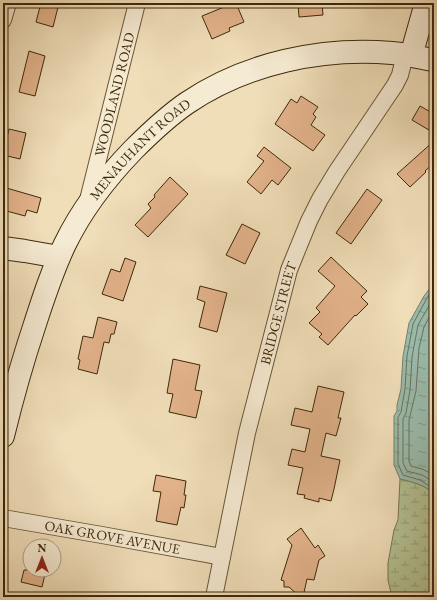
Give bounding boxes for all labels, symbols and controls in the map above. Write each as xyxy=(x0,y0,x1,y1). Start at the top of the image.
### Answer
street label: WOODLAND ROAD xyxy=(90,30,138,158)
street label: MENAUHANT ROAD xyxy=(85,94,194,203)
street label: BRIDGE STREET xyxy=(256,258,301,367)
street label: OAK GROVE AVENUE xyxy=(43,517,181,557)
north arrow xyxy=(22,538,62,578)

